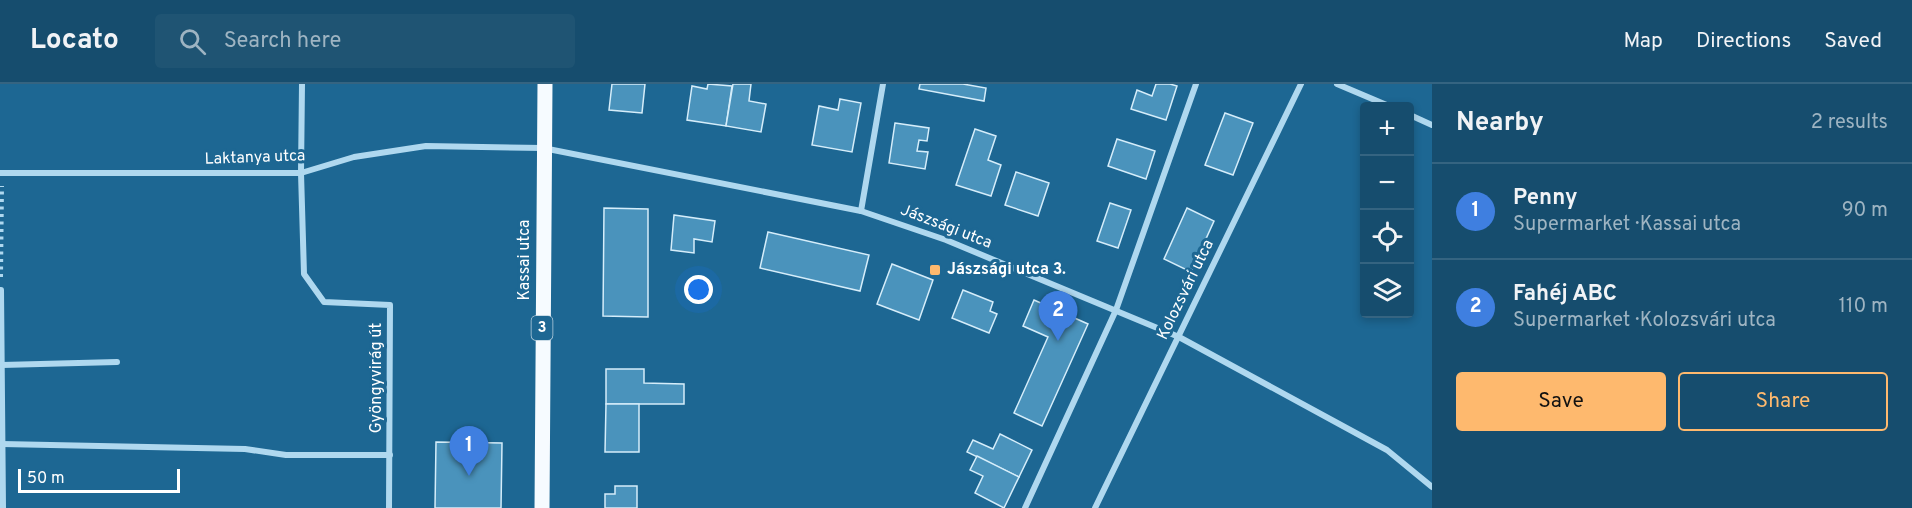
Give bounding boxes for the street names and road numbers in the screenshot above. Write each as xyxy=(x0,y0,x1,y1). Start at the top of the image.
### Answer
street label: Laktanya utca xyxy=(204,146,306,170)
street label: Jászsági utca xyxy=(897,200,995,254)
street label: Kassai utca xyxy=(515,220,535,300)
street label: Kolozsvári utca xyxy=(1153,237,1219,343)
road number: 3 xyxy=(532,316,552,340)
street label: Gyöngyvirág út xyxy=(367,323,387,433)

